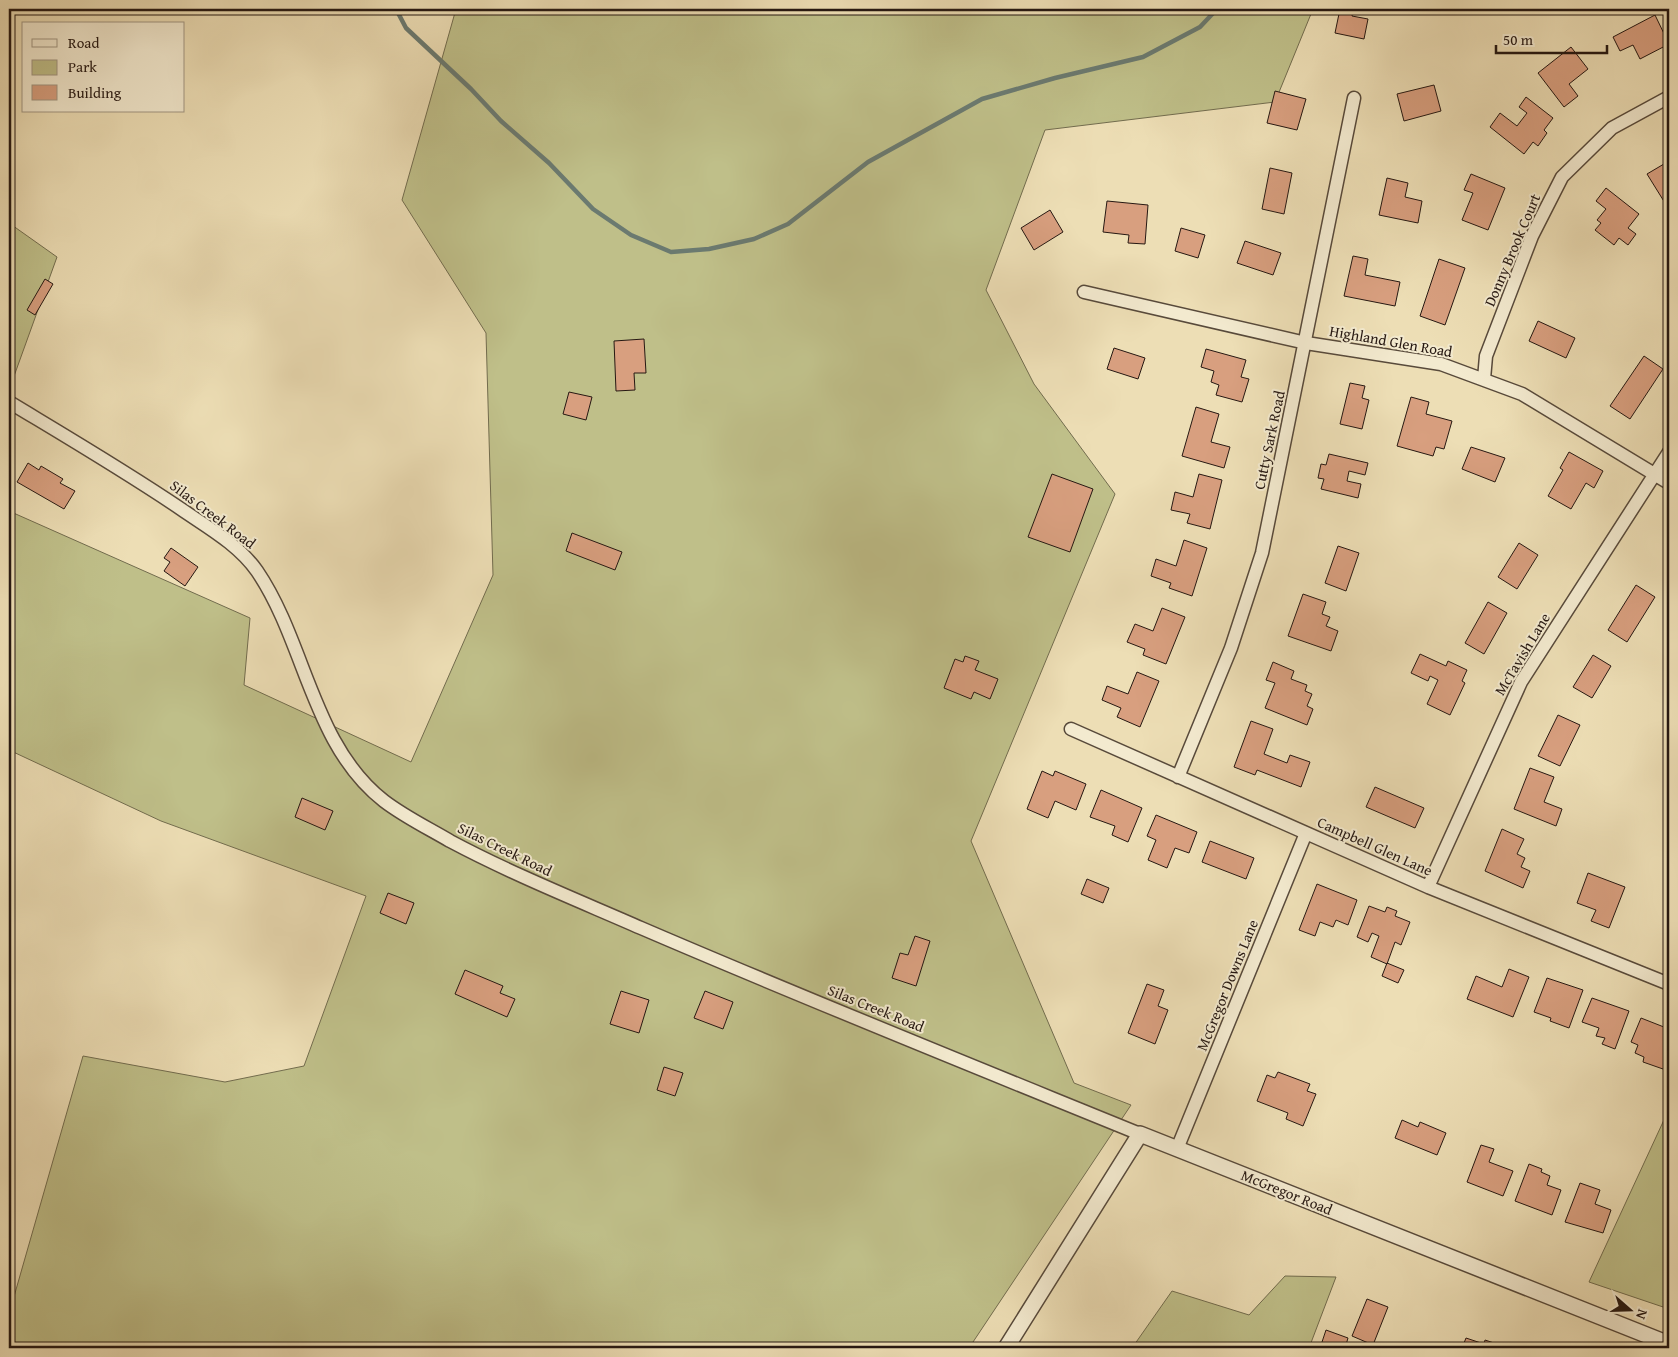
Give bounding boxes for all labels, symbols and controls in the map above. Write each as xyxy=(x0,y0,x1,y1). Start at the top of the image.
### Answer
legend xyxy=(22,22,185,112)
scale bar xyxy=(1496,22,1607,54)
text: 50 m xyxy=(1503,29,1534,50)
text: Road xyxy=(68,32,99,53)
text: Park xyxy=(68,56,97,77)
text: Building xyxy=(68,82,122,103)
street label: Donny Brook Court xyxy=(1479,190,1545,310)
street label: Highland Glen Road xyxy=(1328,320,1454,362)
street label: Cutty Sark Road xyxy=(1248,389,1290,491)
street label: Silas Creek Road xyxy=(166,475,260,553)
street label: McTavish Lane xyxy=(1489,609,1555,699)
street label: Campbell Glen Lane xyxy=(1314,811,1436,881)
street label: Silas Creek Road xyxy=(454,817,556,881)
street label: McGregor Downs Lane xyxy=(1191,916,1263,1054)
street label: Silas Creek Road xyxy=(825,979,927,1037)
street label: McGregor Road xyxy=(1238,1164,1336,1220)
north arrow xyxy=(1606,1284,1656,1334)
text: N xyxy=(1631,1307,1653,1323)

